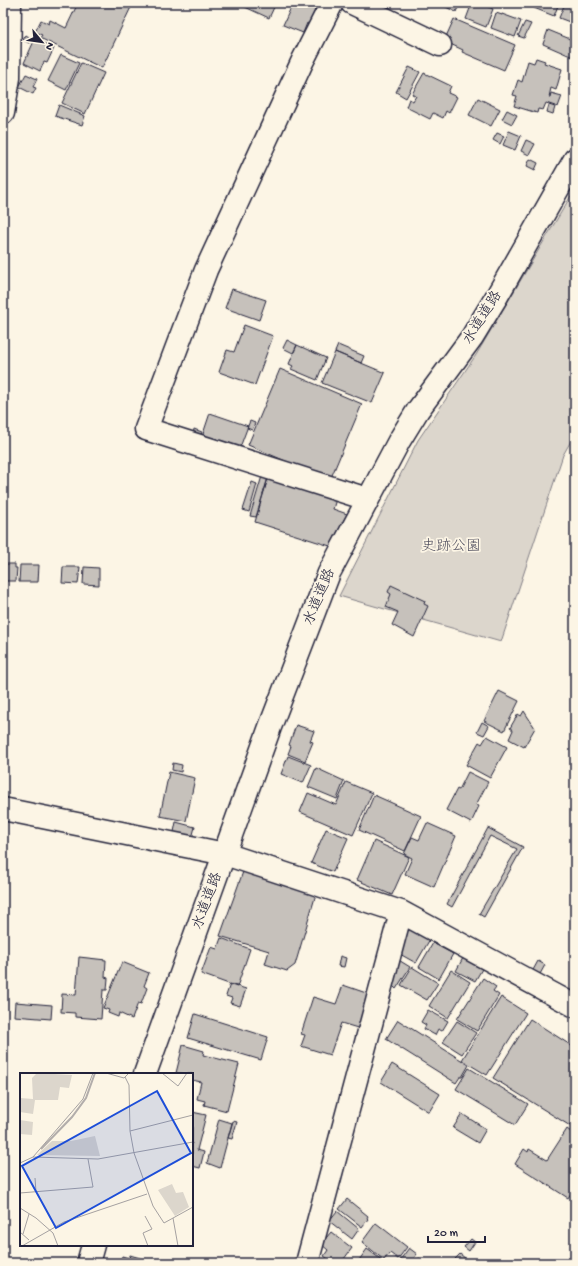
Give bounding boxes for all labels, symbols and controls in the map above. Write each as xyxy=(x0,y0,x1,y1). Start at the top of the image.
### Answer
north arrow xyxy=(22,22,62,62)
text: N xyxy=(42,40,56,52)
street label: 水道道路 xyxy=(459,288,507,348)
park label: 史跡公園 xyxy=(421,538,481,556)
street label: 水道道路 xyxy=(300,566,340,628)
street label: 水道道路 xyxy=(189,870,227,932)
inset map xyxy=(20,1073,193,1246)
scale bar xyxy=(428,1218,485,1244)
text: 20 m xyxy=(434,1227,459,1241)

